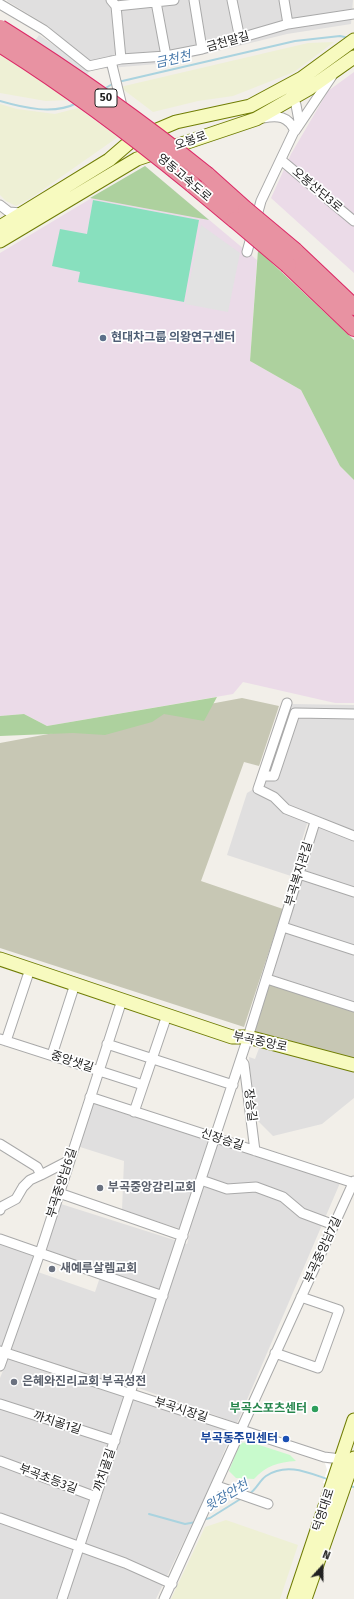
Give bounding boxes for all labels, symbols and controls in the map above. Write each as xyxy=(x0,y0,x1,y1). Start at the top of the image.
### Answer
street label: 금천말길 xyxy=(205,29,251,55)
water label: 금천천 xyxy=(154,48,192,72)
road number: 50 xyxy=(95,89,117,107)
street label: 오봉로 xyxy=(173,129,209,153)
street label: 영동고속도로 xyxy=(154,151,214,205)
street label: 오봉산단3로 xyxy=(289,165,345,215)
place label: 현대차그룹 의왕연구센터 xyxy=(111,331,235,345)
marker: 현대차그룹 의왕연구센터 xyxy=(98,333,108,343)
street label: 부곡복지관길 xyxy=(282,840,316,908)
street label: 부곡중앙로 xyxy=(232,1029,288,1055)
street label: 중앙샛길 xyxy=(49,1048,95,1076)
street label: 장승길 xyxy=(241,1088,259,1122)
street label: 신장승길 xyxy=(199,1126,245,1154)
street label: 부곡중앙남6길 xyxy=(44,1146,80,1220)
place label: 부곡중앙감리교회 xyxy=(108,1181,196,1195)
marker: 부곡중앙감리교회 xyxy=(95,1183,105,1193)
street label: 부곡중앙남7길 xyxy=(301,1215,345,1285)
place label: 새예루살렘교회 xyxy=(60,1262,137,1276)
marker: 새예루살렘교회 xyxy=(47,1264,57,1274)
place label: 은혜와진리교회 부곡성전 xyxy=(22,1375,146,1389)
marker: 은혜와진리교회 부곡성전 xyxy=(9,1377,19,1387)
street label: 부곡시장길 xyxy=(153,1395,209,1425)
place label: 부곡스포츠센터 xyxy=(230,1402,307,1416)
marker: 부곡스포츠센터 xyxy=(310,1404,320,1414)
street label: 까치골1길 xyxy=(31,1409,83,1437)
place label: 부곡동주민센터 xyxy=(201,1432,278,1446)
marker: 부곡동주민센터 xyxy=(281,1434,291,1444)
street label: 까치골길 xyxy=(91,1447,119,1493)
street label: 부곡초등3길 xyxy=(17,1461,79,1497)
water label: 윗장안천 xyxy=(202,1477,252,1515)
street label: 덕영대로 xyxy=(310,1487,338,1533)
north arrow xyxy=(302,1547,342,1587)
text: N xyxy=(321,1548,332,1563)

